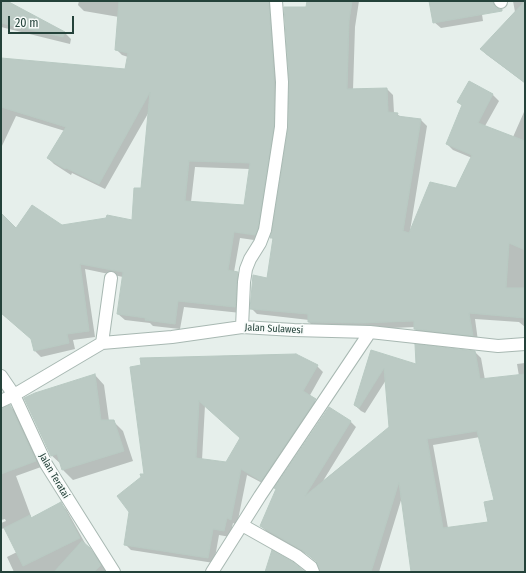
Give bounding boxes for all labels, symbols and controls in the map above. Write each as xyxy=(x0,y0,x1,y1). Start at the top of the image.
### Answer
scale bar xyxy=(10,8,76,34)
text: 20 m xyxy=(15,16,39,30)
street label: Jalan Sulawesi xyxy=(244,321,304,337)
street label: Jalan Teratai xyxy=(36,451,72,501)

